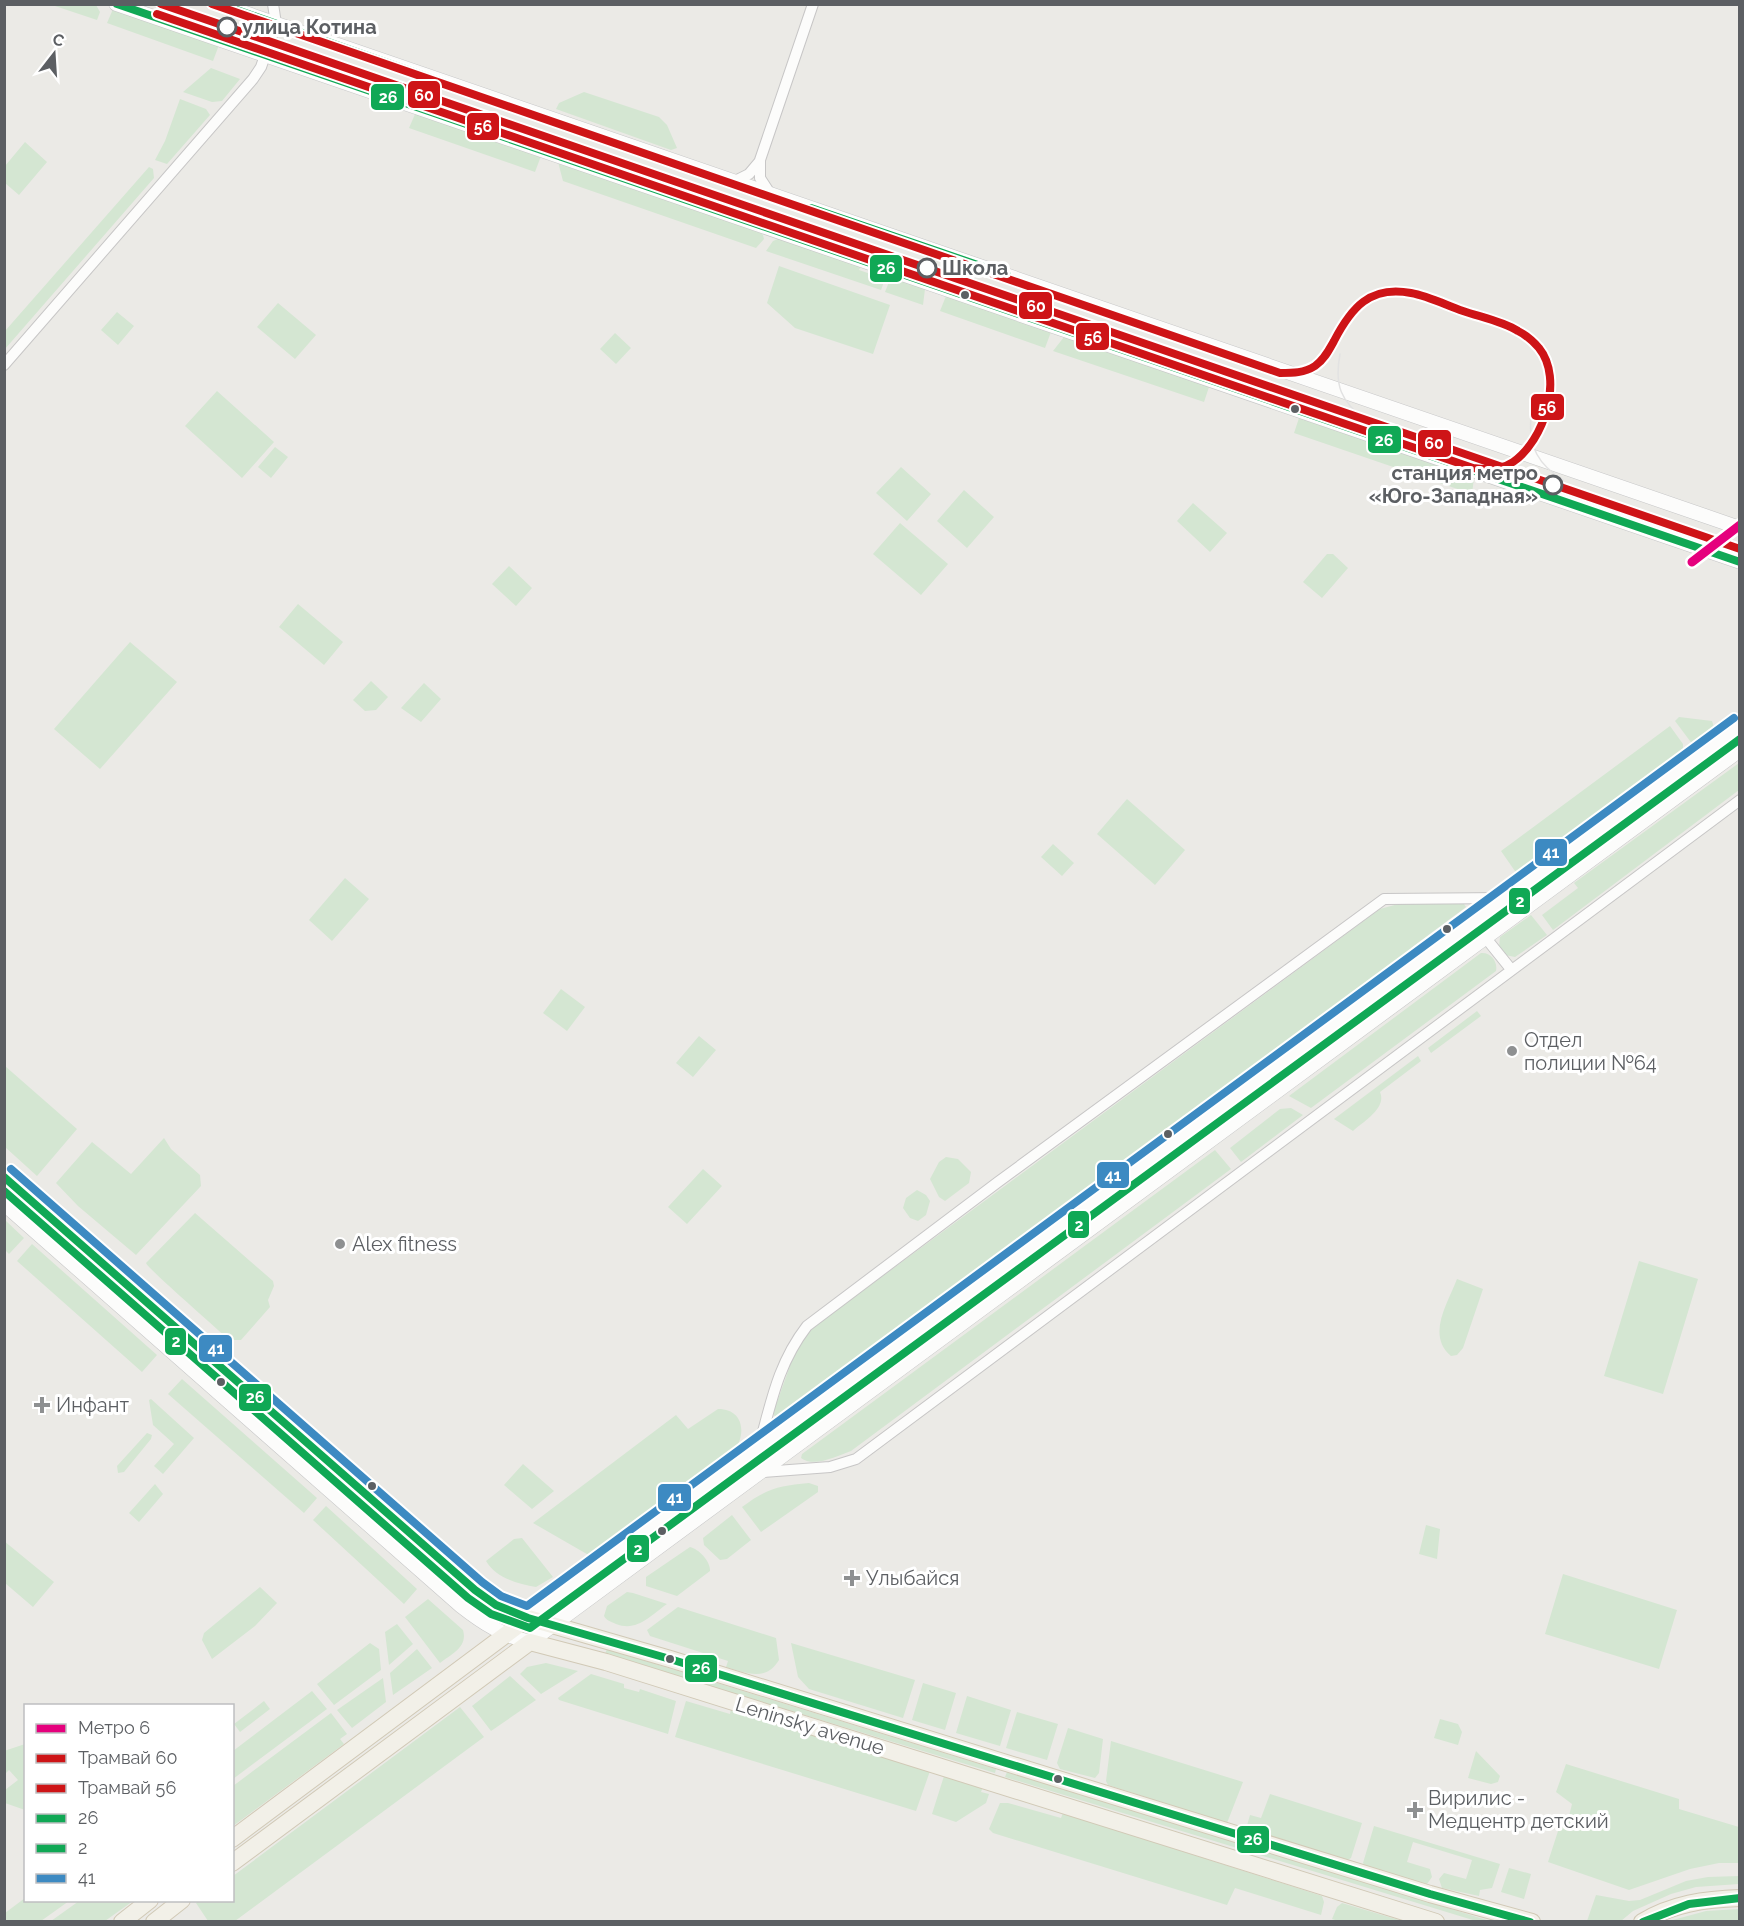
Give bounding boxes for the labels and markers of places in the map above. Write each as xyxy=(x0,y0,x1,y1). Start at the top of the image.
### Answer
place label: улица Котина xyxy=(242,15,377,39)
marker: улица Котина xyxy=(217,17,237,37)
place label: Школа xyxy=(942,256,1008,280)
marker: Школа xyxy=(917,258,937,278)
unlabelled marker xyxy=(959,289,971,301)
unlabelled marker xyxy=(1289,403,1301,415)
place label: станция метро «Юго-Западная» xyxy=(1369,461,1538,508)
marker: станция метро «Юго-Западная» xyxy=(1543,475,1563,495)
unlabelled marker xyxy=(1441,923,1453,935)
place label: Отдел полиции №64 xyxy=(1524,1028,1657,1075)
marker: Отдел полиции №64 xyxy=(1505,1044,1519,1058)
unlabelled marker xyxy=(1162,1128,1174,1140)
place label: Alex fitness xyxy=(352,1232,457,1256)
marker: Alex fitness xyxy=(333,1237,347,1251)
unlabelled marker xyxy=(215,1376,227,1388)
place label: Инфант xyxy=(56,1393,129,1417)
marker: Инфант xyxy=(33,1396,51,1414)
unlabelled marker xyxy=(366,1480,378,1492)
unlabelled marker xyxy=(656,1525,668,1537)
place label: Улыбайся xyxy=(866,1566,959,1590)
marker: Улыбайся xyxy=(843,1569,861,1587)
unlabelled marker xyxy=(664,1653,676,1665)
unlabelled marker xyxy=(1052,1773,1064,1785)
place label: Вирилис - Медцентр детский xyxy=(1428,1786,1609,1833)
marker: Вирилис - Медцентр детский xyxy=(1406,1801,1424,1819)

